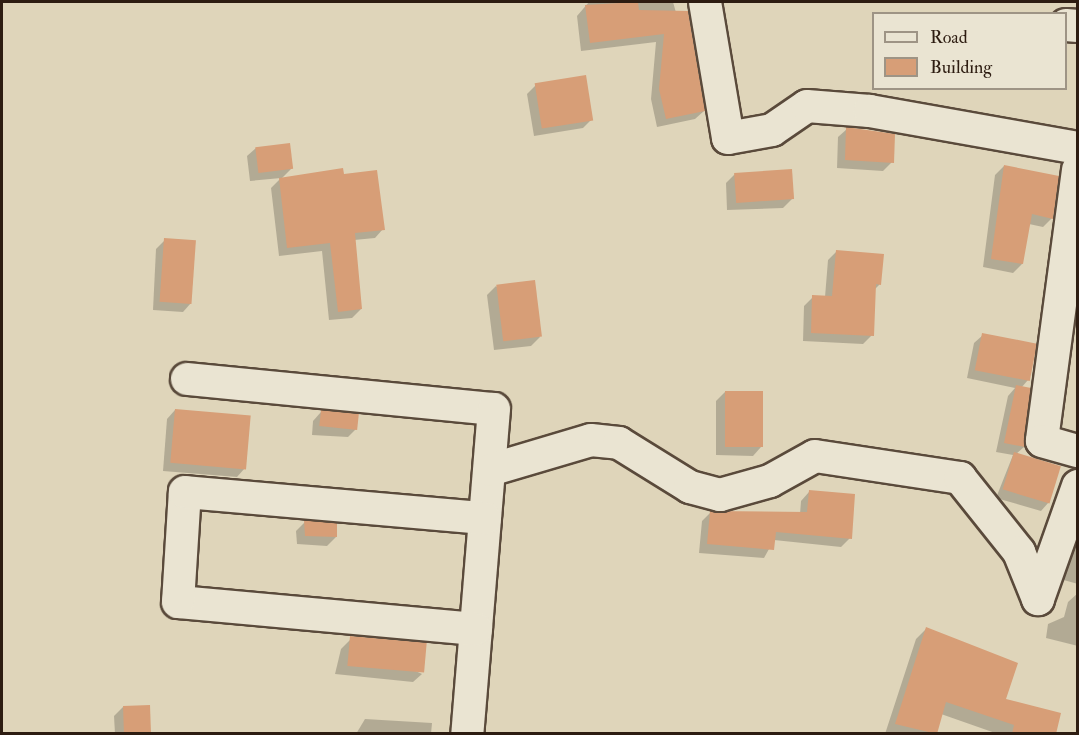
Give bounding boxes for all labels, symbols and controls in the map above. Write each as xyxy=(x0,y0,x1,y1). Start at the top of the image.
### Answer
legend xyxy=(872,12,1067,90)
text: Road xyxy=(930,26,968,49)
text: Building xyxy=(930,56,992,79)

